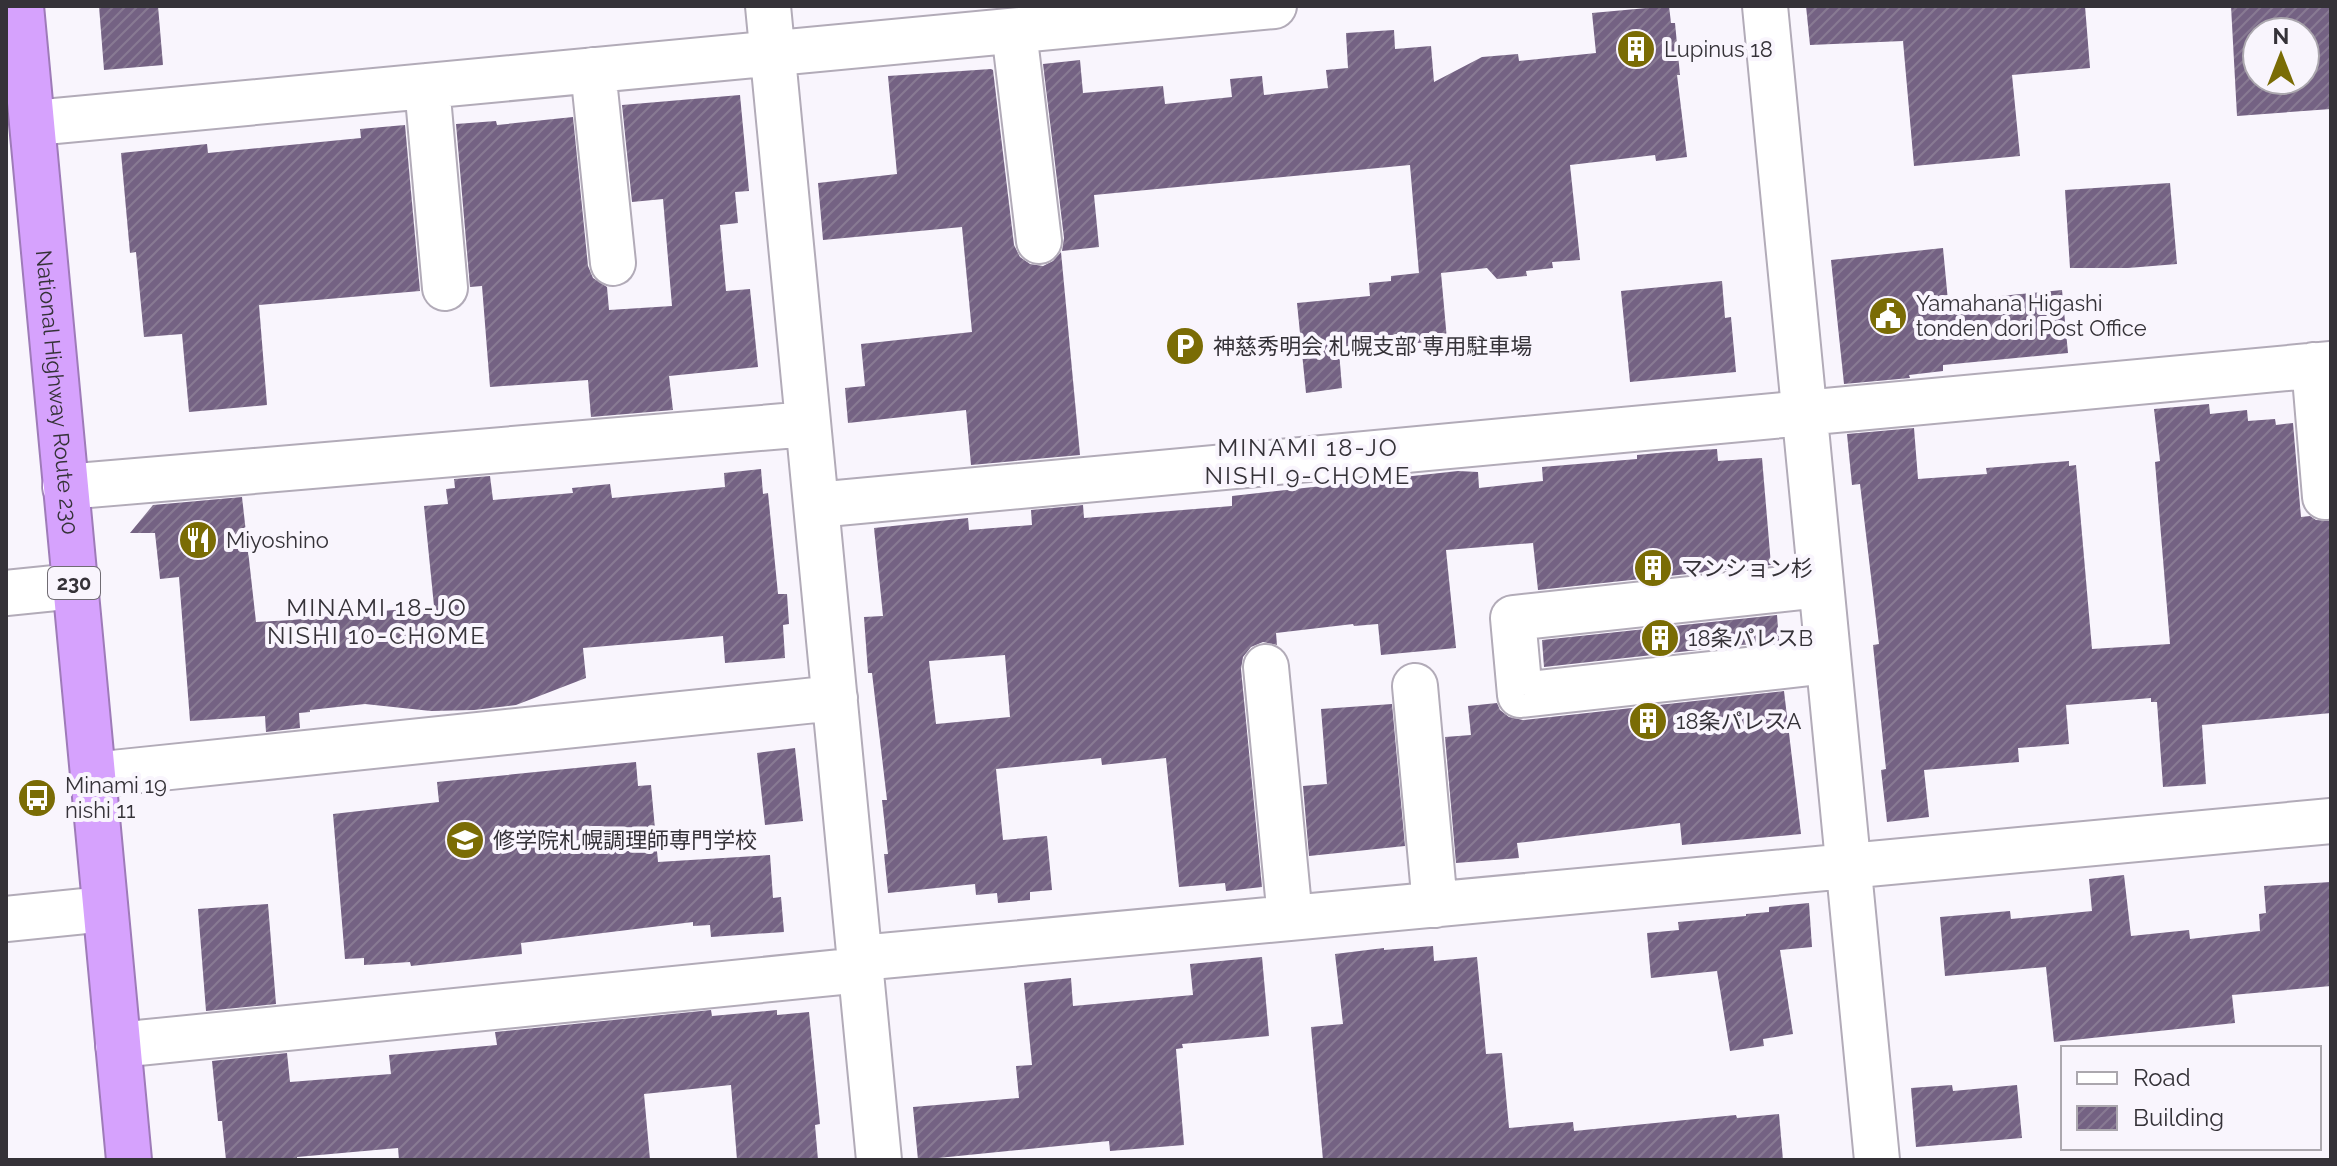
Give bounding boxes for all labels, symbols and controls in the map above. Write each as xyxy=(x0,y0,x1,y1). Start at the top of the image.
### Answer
north arrow xyxy=(2241,16,2321,96)
text: N xyxy=(2273,23,2289,49)
building icon: Lupinus 18 xyxy=(1615,28,1657,70)
place label: Lupinus 18 xyxy=(1664,36,1773,62)
street label: National Highway Route 230 xyxy=(31,249,83,536)
place label: Yamahana Higashi tonden dori Post Office xyxy=(1916,290,2147,341)
public building icon: Yamahana Higashi tonden dori Post Office xyxy=(1867,295,1909,337)
parking icon: 神慈秀明会 札幌支部 専用駐車場 xyxy=(1164,325,1206,367)
place label: 神慈秀明会 札幌支部 専用駐車場 xyxy=(1213,333,1532,359)
district label: MINAMI 18-JO NISHI 9-CHOME xyxy=(1205,433,1411,490)
restaurant icon: Miyoshino xyxy=(177,519,219,561)
place label: Miyoshino xyxy=(226,527,329,553)
building icon: マンション杉 xyxy=(1632,547,1674,589)
place label: マンション杉 xyxy=(1681,555,1813,581)
road number: 230 xyxy=(48,567,100,599)
district label: MINAMI 18-JO NISHI 10-CHOME xyxy=(267,593,487,650)
building icon: 18条パレスB xyxy=(1639,617,1681,659)
place label: 18条パレスB xyxy=(1688,625,1813,651)
building icon: 18条パレスA xyxy=(1627,700,1669,742)
place label: 18条パレスA xyxy=(1676,708,1801,734)
place label: Minami 19 nishi 11 xyxy=(65,772,167,823)
bus stop icon: Minami 19 nishi 11 xyxy=(16,777,58,819)
school or university icon: 修学院札幌調理師専門学校 xyxy=(444,819,486,861)
place label: 修学院札幌調理師専門学校 xyxy=(493,827,757,853)
legend xyxy=(2061,1046,2321,1150)
text: Road xyxy=(2133,1063,2191,1092)
text: Building xyxy=(2133,1103,2224,1132)

